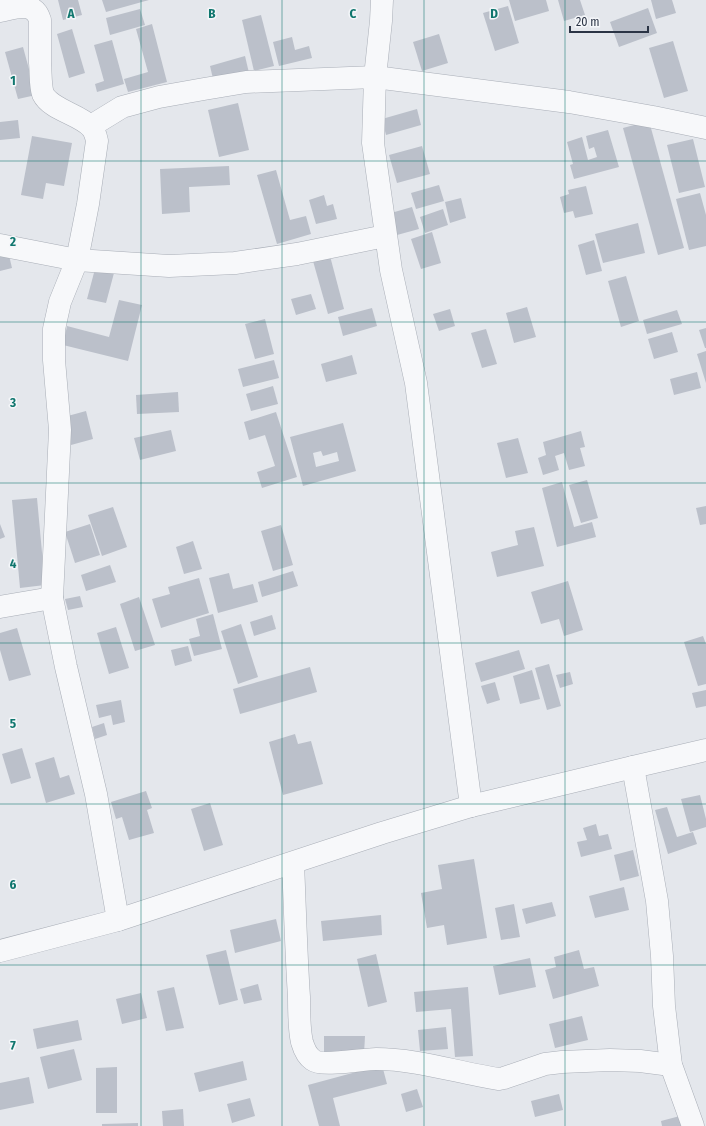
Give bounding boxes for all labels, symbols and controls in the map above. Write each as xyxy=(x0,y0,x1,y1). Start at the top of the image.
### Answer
text: A xyxy=(66,6,75,21)
text: B xyxy=(208,6,216,21)
text: C xyxy=(350,6,357,21)
text: D xyxy=(490,6,498,21)
scale bar xyxy=(570,8,648,34)
text: 20 m xyxy=(576,15,600,29)
text: 1 xyxy=(10,73,16,88)
text: 2 xyxy=(9,234,16,249)
text: 3 xyxy=(9,395,16,410)
text: 4 xyxy=(10,556,17,571)
text: 5 xyxy=(10,716,16,731)
text: 6 xyxy=(10,877,17,892)
text: 7 xyxy=(10,1038,16,1053)

